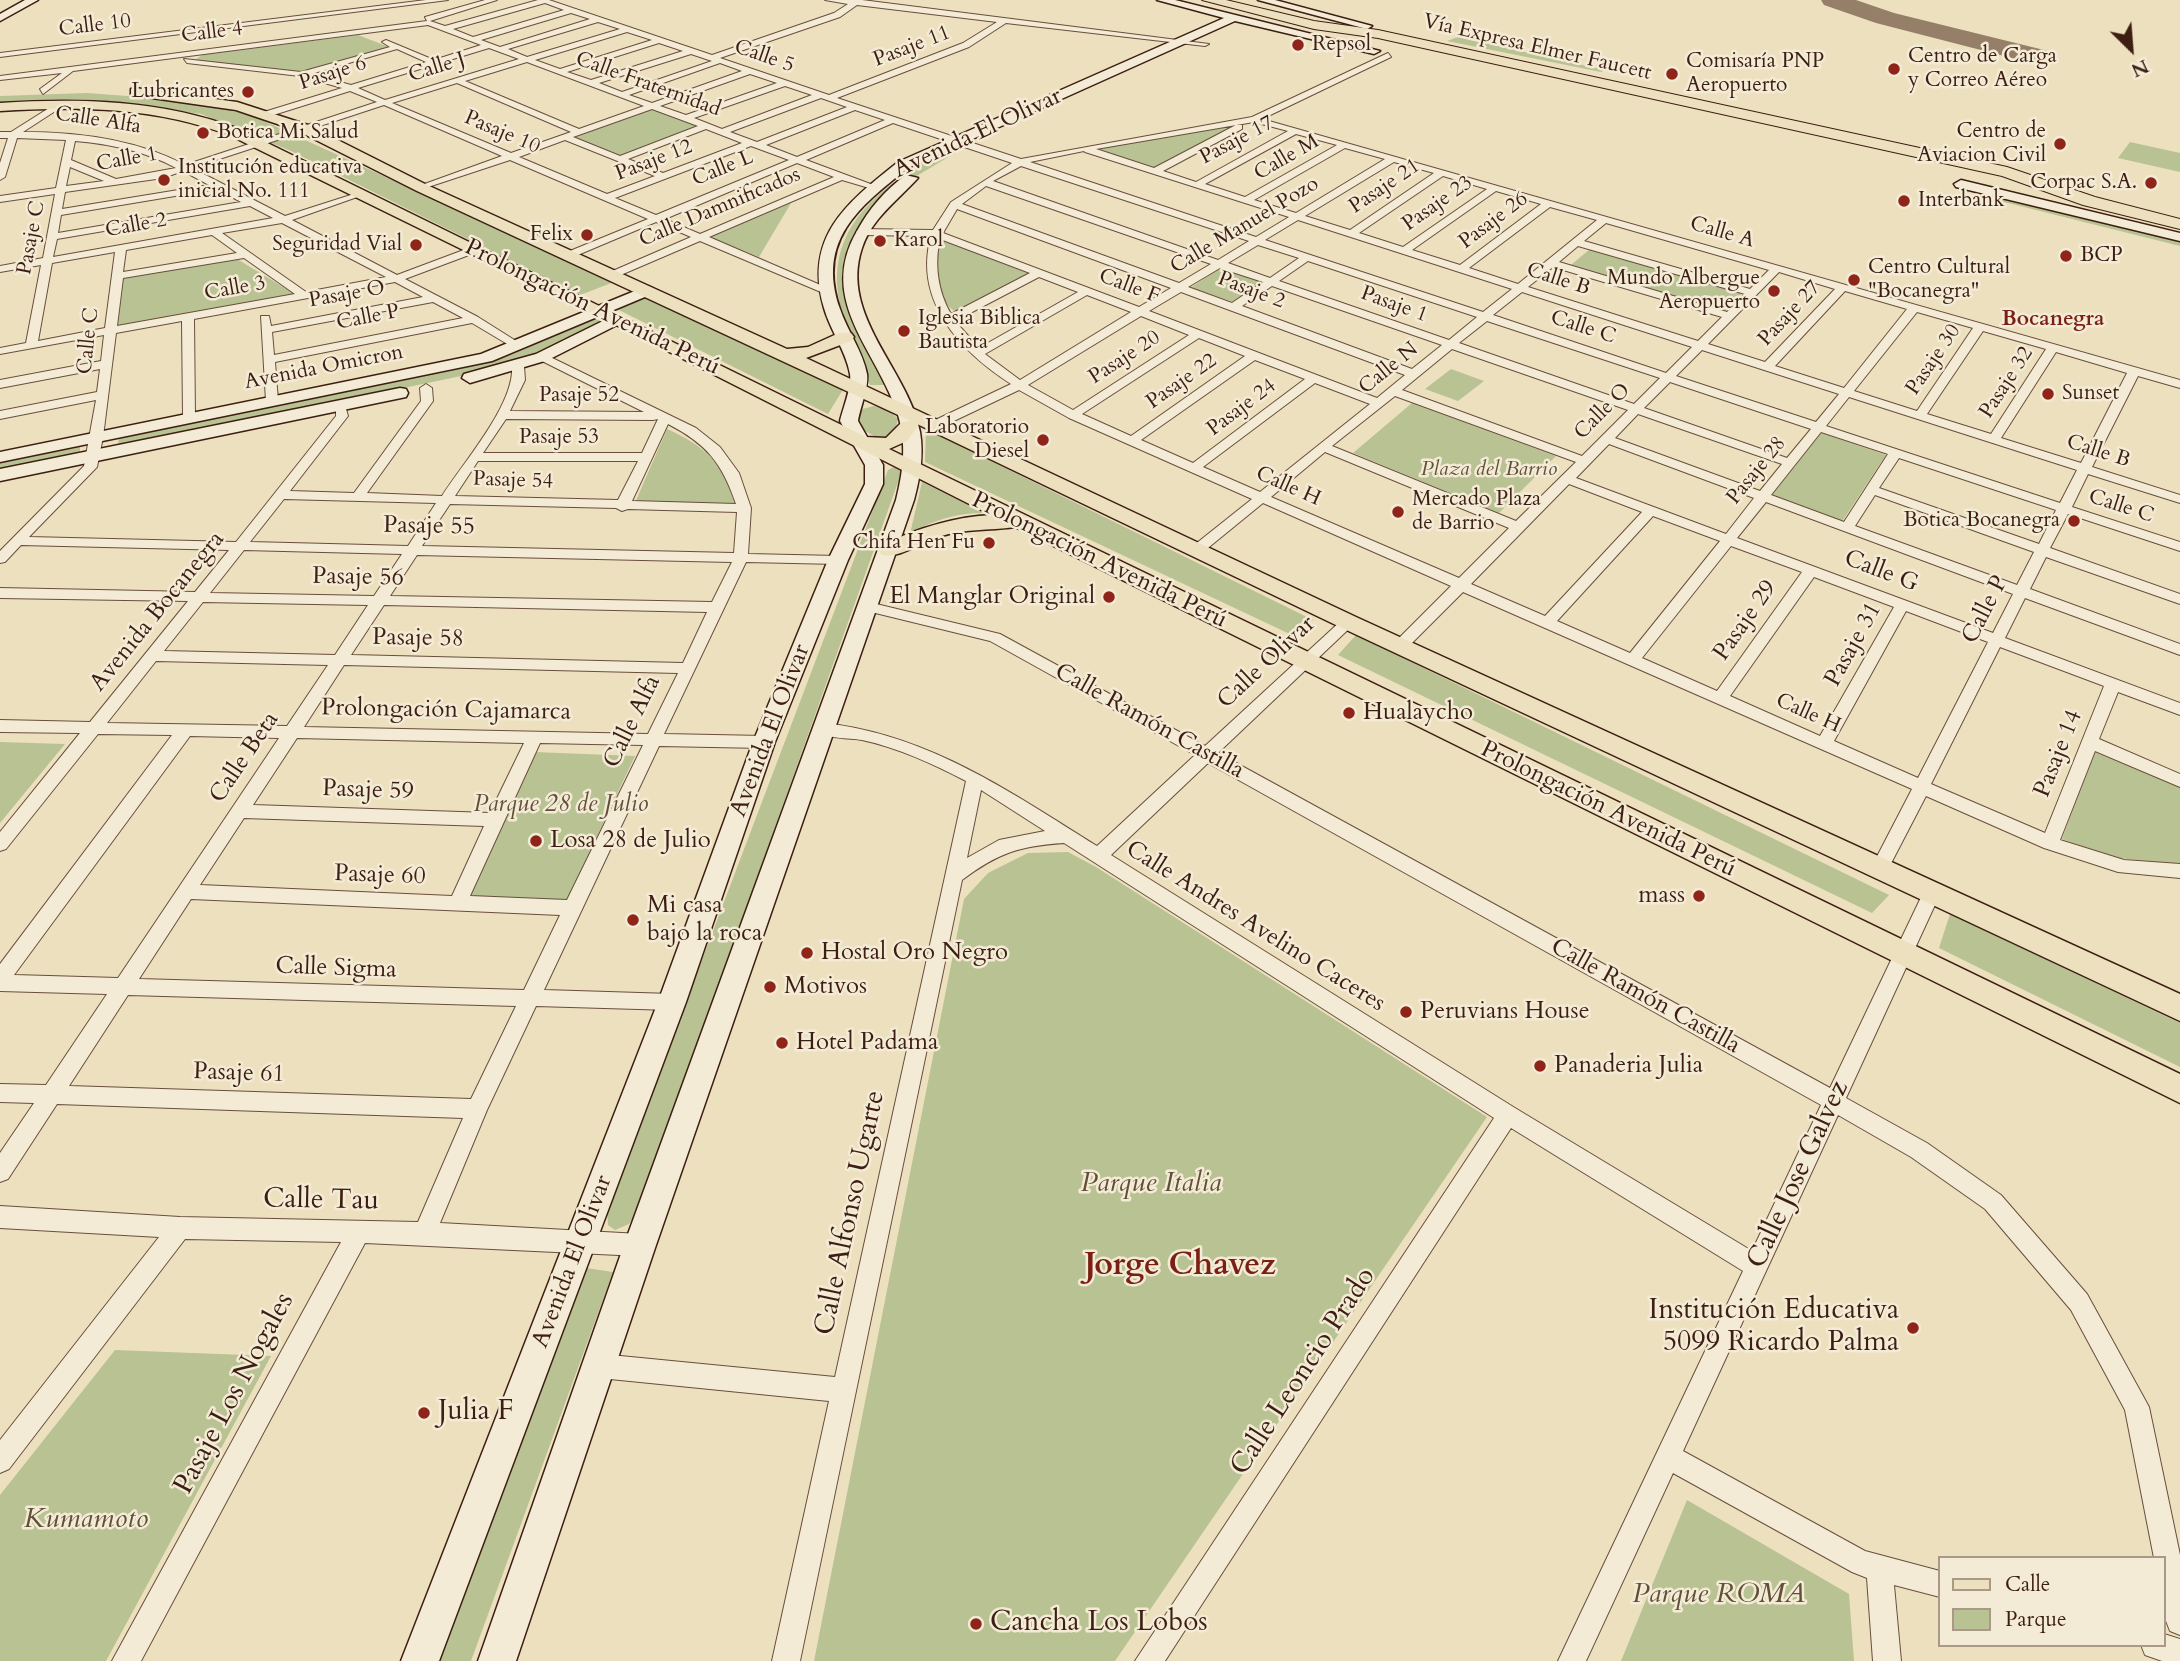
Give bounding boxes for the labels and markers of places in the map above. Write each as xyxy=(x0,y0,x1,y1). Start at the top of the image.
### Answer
place label: Repsol xyxy=(1312,32,1371,58)
marker: Repsol xyxy=(1290,37,1306,53)
place label: Centro de Carga y Correo Aéreo xyxy=(1908,44,2057,94)
place label: Comisaría PNP Aeropuerto xyxy=(1686,49,1824,99)
marker: Centro de Carga y Correo Aéreo xyxy=(1886,61,1902,77)
marker: Comisaría PNP Aeropuerto xyxy=(1664,66,1680,82)
place label: Lubricantes xyxy=(131,79,234,105)
marker: Lubricantes xyxy=(240,84,256,100)
place label: Centro de Aviacion Civil xyxy=(1917,119,2046,169)
place label: Botica Mi Salud xyxy=(217,120,358,146)
marker: Botica Mi Salud xyxy=(195,125,211,141)
marker: Centro de Aviacion Civil xyxy=(2052,136,2068,152)
place label: Institución educativa inicial No. 111 xyxy=(178,155,362,205)
place label: Corpac S.A. xyxy=(2030,170,2137,196)
marker: Institución educativa inicial No. 111 xyxy=(156,172,172,188)
marker: Corpac S.A. xyxy=(2143,175,2159,191)
place label: Interbank xyxy=(1918,188,2004,214)
marker: Interbank xyxy=(1896,193,1912,209)
place label: Felix xyxy=(530,222,573,248)
marker: Felix xyxy=(579,227,595,243)
place label: Karol xyxy=(894,228,943,254)
place label: Seguridad Vial xyxy=(272,232,402,258)
marker: Karol xyxy=(872,233,888,249)
marker: Seguridad Vial xyxy=(408,237,424,253)
place label: BCP xyxy=(2080,243,2123,269)
marker: BCP xyxy=(2058,248,2074,264)
place label: Centro Cultural "Bocanegra" xyxy=(1868,255,2010,305)
place label: Mundo Albergue Aeropuerto xyxy=(1607,266,1760,316)
marker: Centro Cultural "Bocanegra" xyxy=(1846,272,1862,288)
marker: Mundo Albergue Aeropuerto xyxy=(1766,283,1782,299)
place label: Iglesia Biblica Bautista xyxy=(918,306,1041,356)
marker: Iglesia Biblica Bautista xyxy=(896,323,912,339)
place label: Sunset xyxy=(2062,381,2119,407)
marker: Sunset xyxy=(2040,386,2056,402)
place label: Laboratorio Diesel xyxy=(925,415,1029,465)
marker: Laboratorio Diesel xyxy=(1035,432,1051,448)
place label: Mercado Plaza de Barrio xyxy=(1412,487,1541,537)
marker: Mercado Plaza de Barrio xyxy=(1390,504,1406,520)
place label: Botica Bocanegra xyxy=(1903,508,2060,534)
marker: Botica Bocanegra xyxy=(2066,513,2082,529)
place label: Chifa Hen Fu xyxy=(852,530,975,556)
marker: Chifa Hen Fu xyxy=(981,535,997,551)
place label: El Manglar Original xyxy=(889,583,1095,611)
marker: El Manglar Original xyxy=(1101,589,1117,605)
place label: Hualaycho xyxy=(1363,699,1473,727)
marker: Hualaycho xyxy=(1341,705,1357,721)
place label: Losa 28 de Julio xyxy=(550,827,711,855)
marker: Losa 28 de Julio xyxy=(528,833,544,849)
place label: mass xyxy=(1638,882,1685,910)
marker: mass xyxy=(1691,888,1707,904)
place label: Mi casa bajo la roca xyxy=(647,892,762,948)
marker: Mi casa bajo la roca xyxy=(625,912,641,928)
place label: Hostal Oro Negro xyxy=(821,939,1008,967)
marker: Hostal Oro Negro xyxy=(799,945,815,961)
place label: Motivos xyxy=(784,973,867,1001)
marker: Motivos xyxy=(762,979,778,995)
place label: Peruvians House xyxy=(1420,998,1590,1026)
marker: Peruvians House xyxy=(1398,1004,1414,1020)
place label: Hotel Padama xyxy=(796,1029,938,1057)
marker: Hotel Padama xyxy=(774,1035,790,1051)
place label: Panaderia Julia xyxy=(1554,1052,1703,1080)
marker: Panaderia Julia xyxy=(1532,1058,1548,1074)
place label: Institución Educativa 5099 Ricardo Palma xyxy=(1649,1295,1899,1361)
marker: Institución Educativa 5099 Ricardo Palma xyxy=(1905,1320,1921,1336)
place label: Julia F xyxy=(438,1396,513,1430)
marker: Julia F xyxy=(416,1405,432,1421)
place label: Cancha Los Lobos xyxy=(990,1607,1208,1641)
marker: Cancha Los Lobos xyxy=(968,1616,984,1632)

